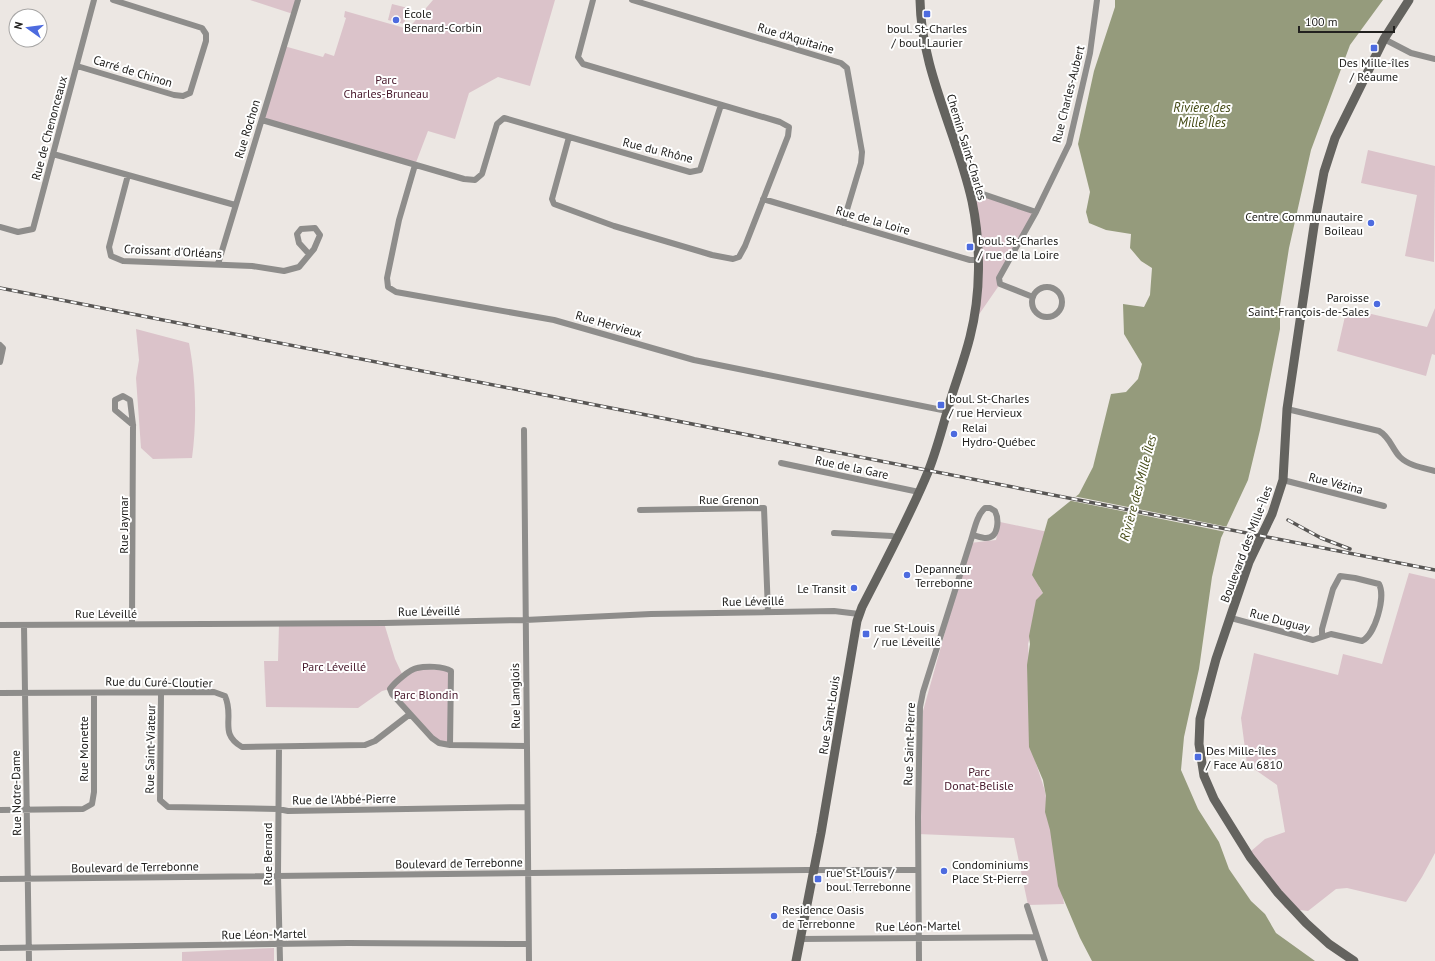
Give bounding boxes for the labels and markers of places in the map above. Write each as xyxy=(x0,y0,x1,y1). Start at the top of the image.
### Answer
place label: École Bernard-Corbin xyxy=(404,6,482,35)
marker: boul. St-Charles / boul. Laurier xyxy=(922,9,932,19)
marker: École Bernard-Corbin xyxy=(391,15,401,25)
place label: boul. St-Charles / boul. Laurier xyxy=(887,21,967,50)
marker: Des Mille-îles / Réaume xyxy=(1369,43,1379,53)
place label: Des Mille-îles / Réaume xyxy=(1339,55,1409,84)
place label: Centre Communautaire Boileau xyxy=(1245,209,1363,238)
marker: Centre Communautaire Boileau xyxy=(1366,218,1376,228)
place label: boul. St-Charles / rue de la Loire xyxy=(977,233,1059,262)
marker: boul. St-Charles / rue de la Loire xyxy=(965,242,975,252)
place label: Paroisse Saint-François-de-Sales xyxy=(1248,290,1369,319)
marker: Paroisse Saint-François-de-Sales xyxy=(1372,299,1382,309)
place label: boul. St-Charles / rue Hervieux xyxy=(948,391,1029,420)
marker: boul. St-Charles / rue Hervieux xyxy=(936,400,946,410)
place label: Relai Hydro-Québec xyxy=(962,420,1036,449)
marker: Relai Hydro-Québec xyxy=(949,429,959,439)
place label: Depanneur Terrebonne xyxy=(915,561,973,590)
marker: Depanneur Terrebonne xyxy=(902,570,912,580)
place label: Le Transit xyxy=(797,581,846,596)
marker: Le Transit xyxy=(849,583,859,593)
place label: rue St-Louis / rue Léveillé xyxy=(873,620,941,649)
marker: rue St-Louis / rue Léveillé xyxy=(861,629,871,639)
place label: Des Mille-îles / Face Au 6810 xyxy=(1205,743,1283,772)
marker: Des Mille-îles / Face Au 6810 xyxy=(1193,752,1203,762)
place label: Condominiums Place St-Pierre xyxy=(952,857,1028,886)
place label: rue St-Louis / boul. Terrebonne xyxy=(826,865,911,894)
marker: Condominiums Place St-Pierre xyxy=(939,866,949,876)
marker: rue St-Louis / boul. Terrebonne xyxy=(813,874,823,884)
place label: Residence Oasis de Terrebonne xyxy=(782,902,864,931)
marker: Residence Oasis de Terrebonne xyxy=(769,911,779,921)

